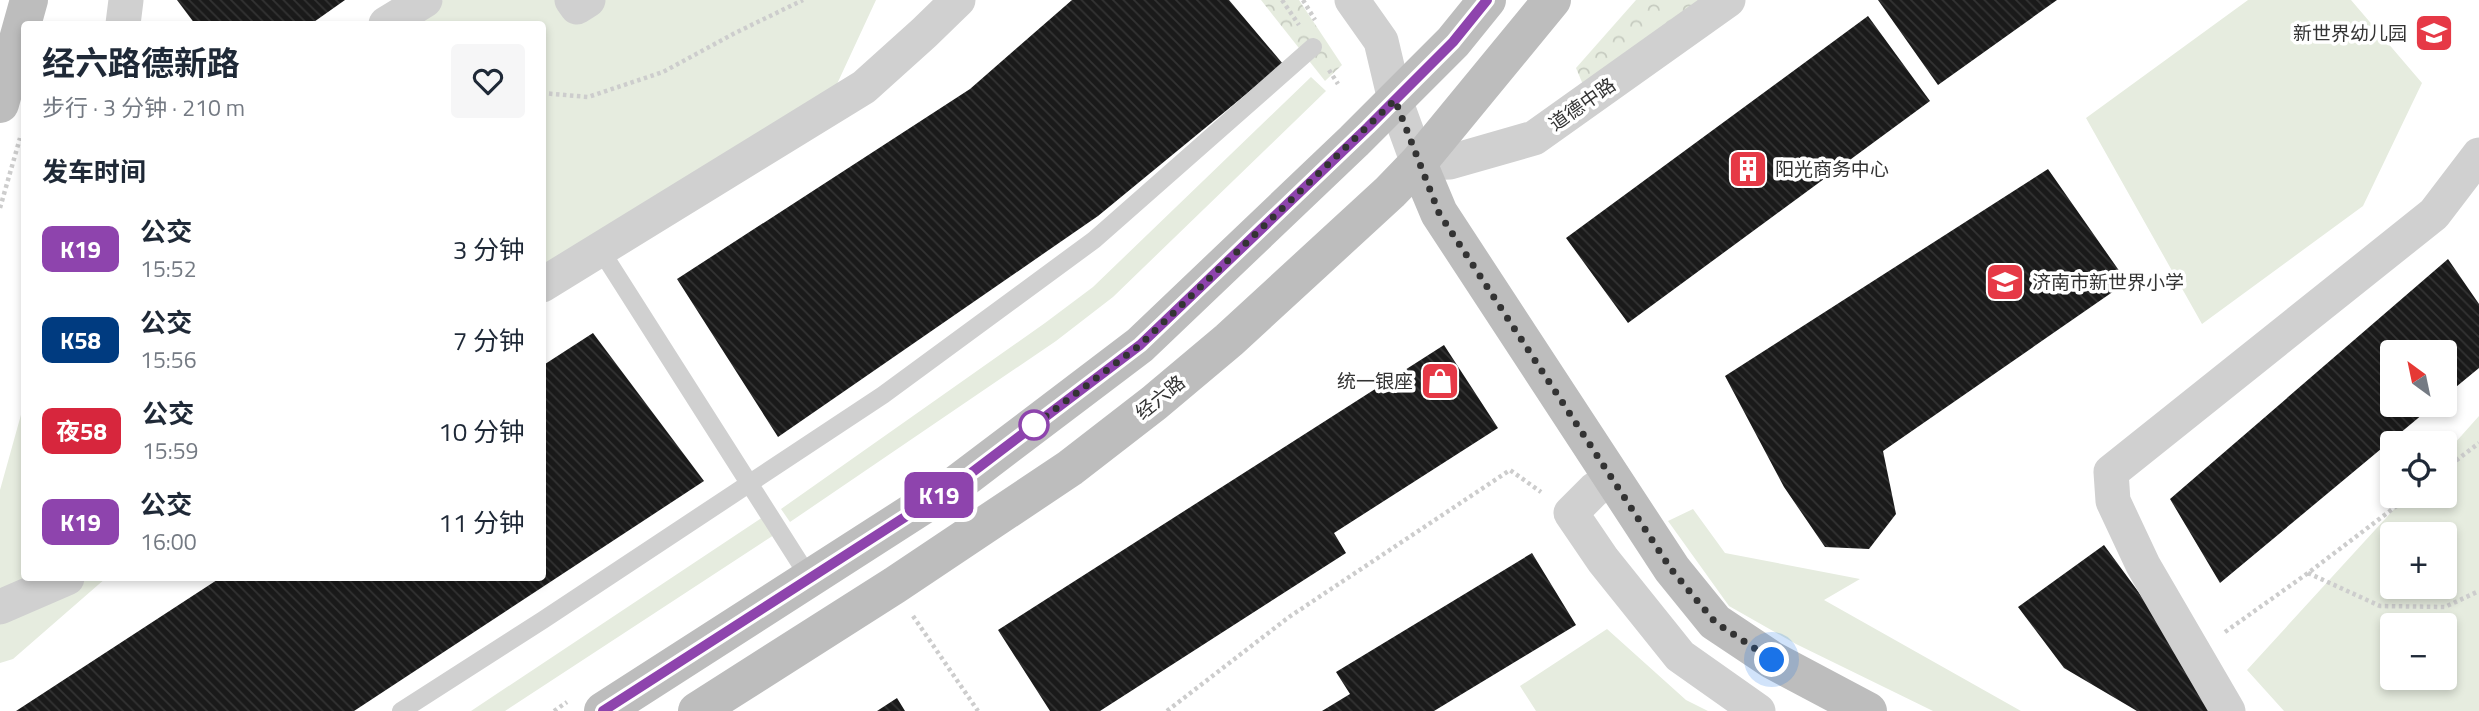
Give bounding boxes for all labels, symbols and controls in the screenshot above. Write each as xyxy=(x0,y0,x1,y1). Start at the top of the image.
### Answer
school or university icon: 新世界幼儿园 xyxy=(2413,12,2455,54)
place label: 新世界幼儿园 xyxy=(2293,18,2407,47)
text: 经六路德新路 xyxy=(42,38,240,88)
button: heart xyxy=(451,44,525,118)
street label: 道德中路 xyxy=(1542,70,1621,137)
text: 步行 · 3 分钟 · 210 m xyxy=(42,90,245,125)
building icon: 阳光商务中心 xyxy=(1727,148,1769,190)
text: 发车时间 xyxy=(42,152,146,191)
place label: 阳光商务中心 xyxy=(1775,154,1889,183)
text: 公交 xyxy=(140,212,192,251)
text: 3 分钟 xyxy=(453,230,525,269)
text: K19 xyxy=(60,231,101,267)
text: 15:52 xyxy=(140,251,197,286)
school or university icon: 济南市新世界小学 xyxy=(1984,261,2026,303)
place label: 济南市新世界小学 xyxy=(2032,267,2184,296)
text: 公交 xyxy=(140,303,192,342)
text: 7 分钟 xyxy=(453,321,525,360)
text: K58 xyxy=(60,322,101,358)
north arrow xyxy=(2380,340,2457,416)
map controls xyxy=(2380,340,2457,690)
text: 15:56 xyxy=(140,342,197,377)
shop icon: 统一银座 xyxy=(1419,360,1461,402)
place label: 统一银座 xyxy=(1337,366,1413,395)
street label: 经六路 xyxy=(1128,367,1191,426)
text: 公交 xyxy=(142,394,194,433)
unlabelled marker xyxy=(1019,410,1049,440)
text: 10 分钟 xyxy=(438,412,525,451)
text: 夜58 xyxy=(56,413,107,449)
button: locate xyxy=(2380,431,2457,508)
text: 15:59 xyxy=(142,433,198,468)
line badge: K19 xyxy=(899,472,979,518)
text: K19 xyxy=(918,477,960,513)
text: 公交 xyxy=(140,485,192,524)
text: 11 分钟 xyxy=(438,503,525,542)
text: K19 xyxy=(60,504,101,540)
button: + xyxy=(2380,522,2457,599)
text: 16:00 xyxy=(140,524,197,559)
button: − xyxy=(2380,613,2457,690)
your location xyxy=(1754,642,1789,677)

